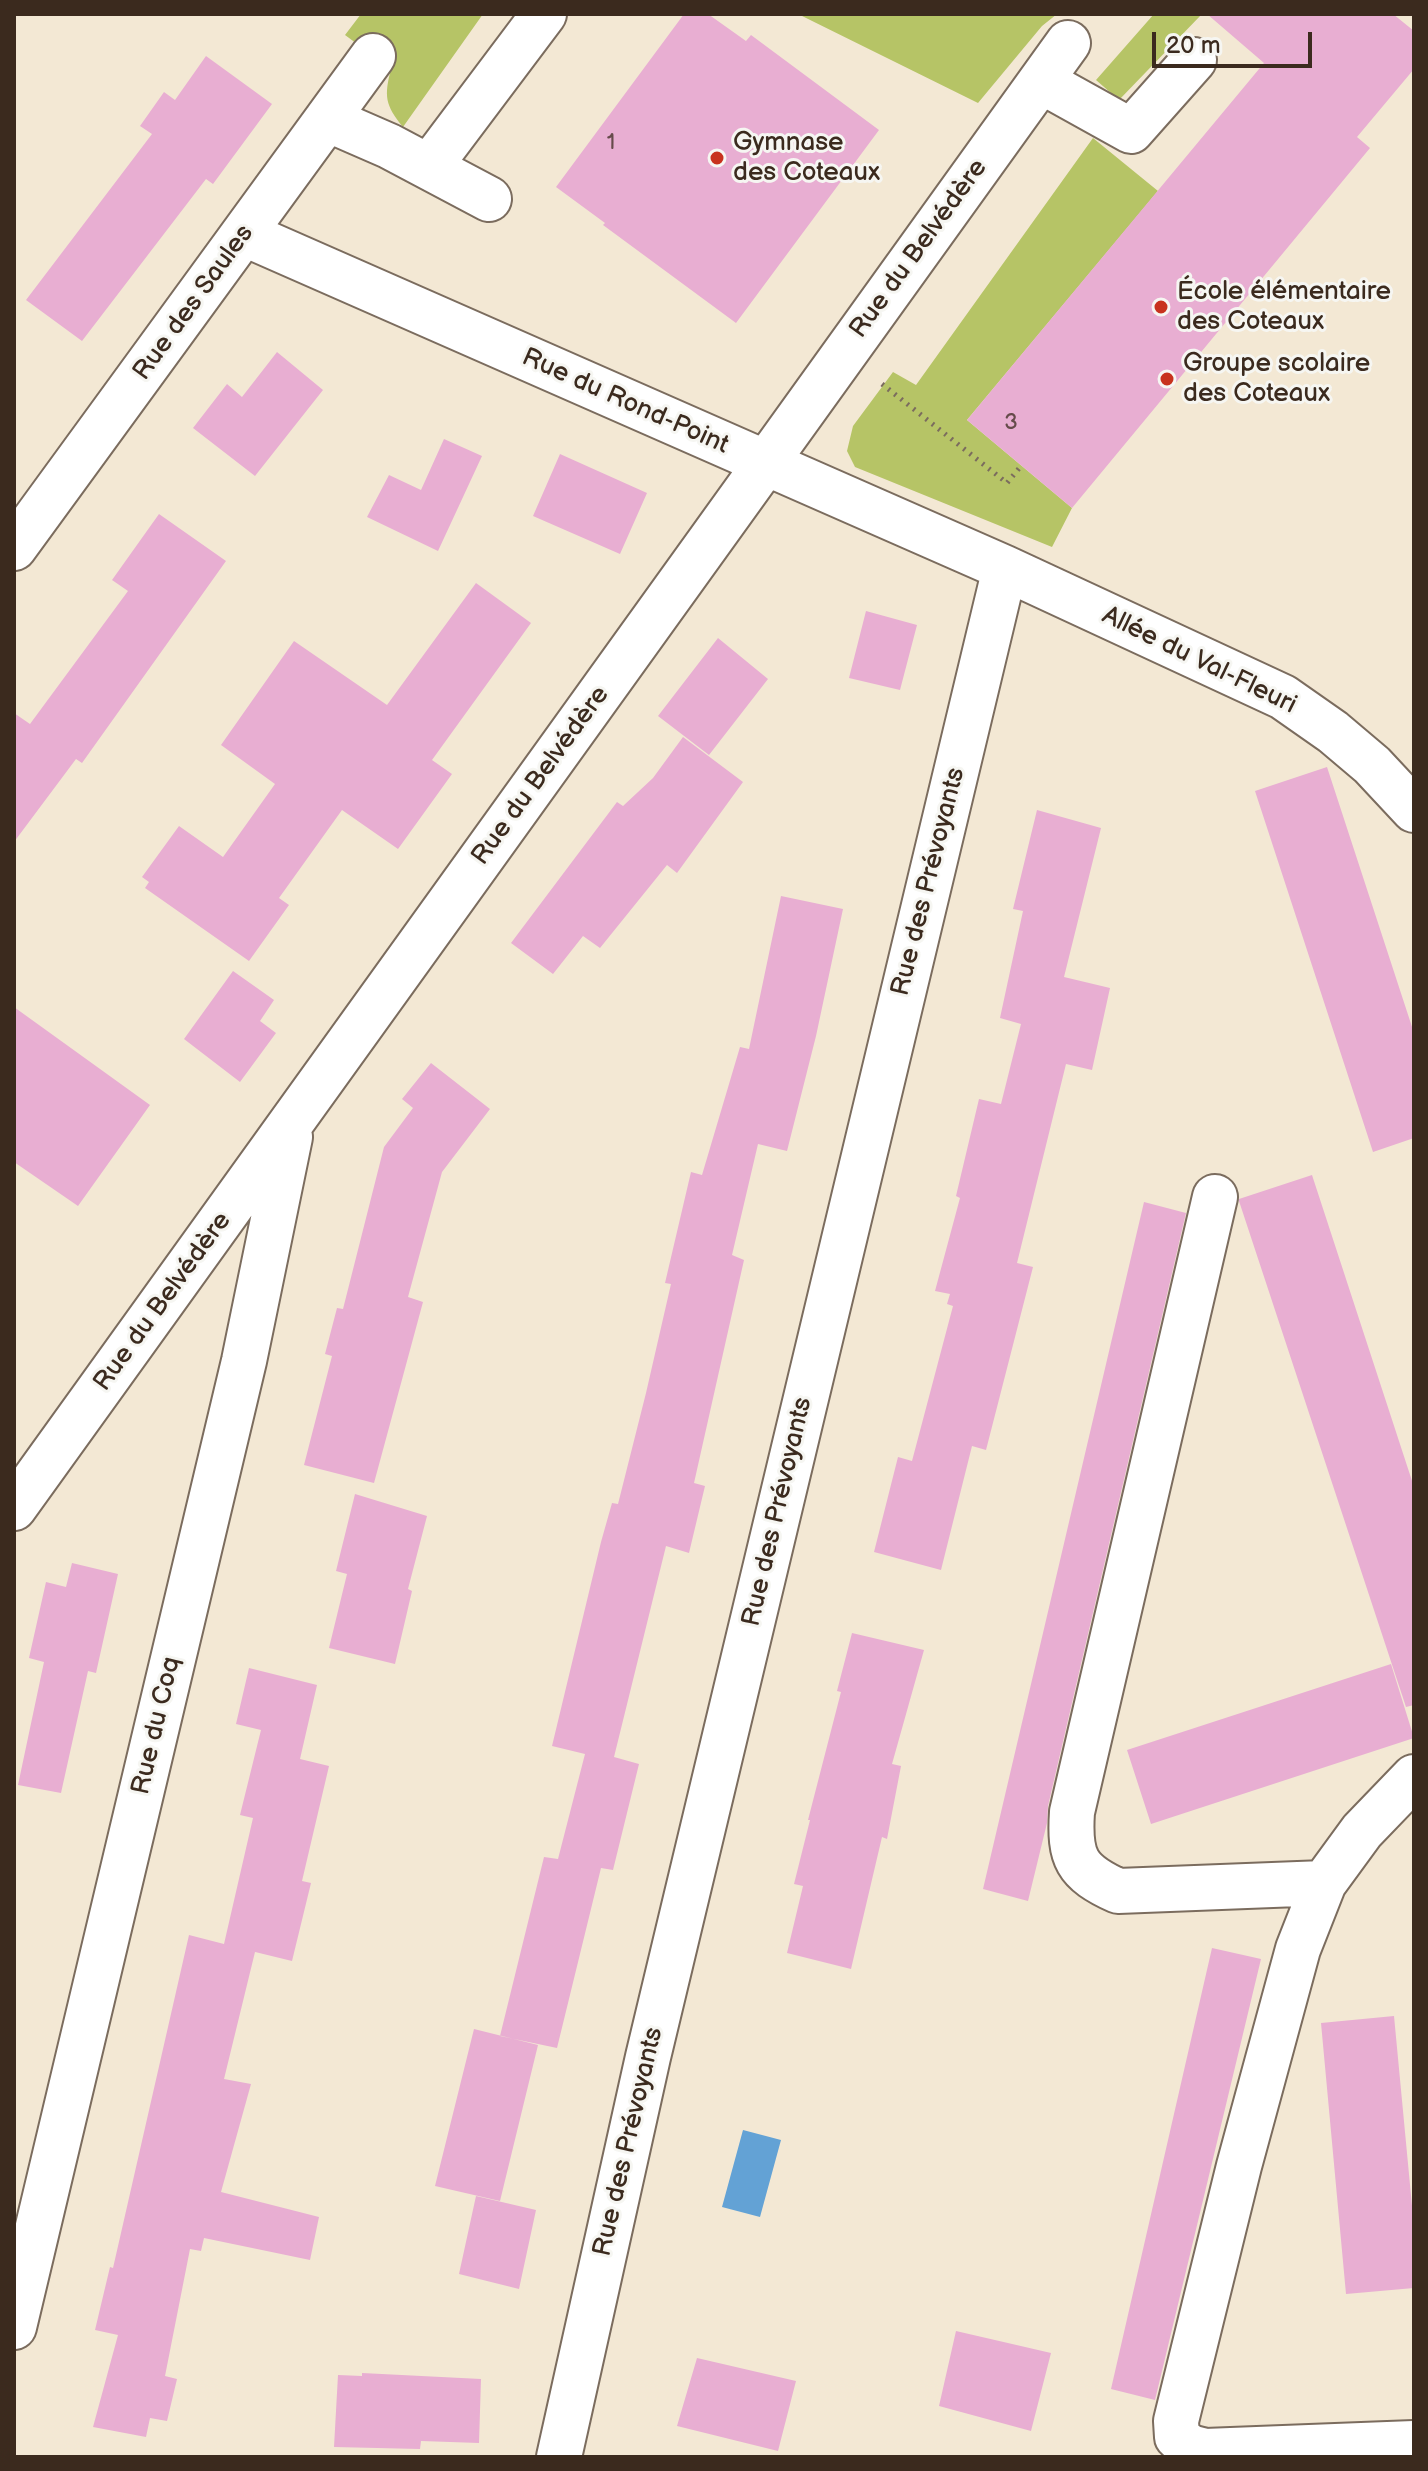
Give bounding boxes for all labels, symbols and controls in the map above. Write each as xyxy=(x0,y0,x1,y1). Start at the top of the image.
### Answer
scale bar xyxy=(1156,16,1316,66)
text: 20 m xyxy=(1166,31,1221,60)
place label: Gymnase des Coteaux xyxy=(733,127,880,188)
house number: 1 xyxy=(607,130,615,156)
marker: Gymnase des Coteaux xyxy=(708,149,726,167)
street label: Rue du Belvédère xyxy=(844,153,994,345)
street label: Rue des Saules xyxy=(127,219,261,387)
place label: École élémentaire des Coteaux xyxy=(1177,276,1391,338)
marker: École élémentaire des Coteaux xyxy=(1152,298,1170,316)
street label: Rue du Rond-Point xyxy=(517,342,733,462)
place label: Groupe scolaire des Coteaux xyxy=(1183,348,1370,410)
marker: Groupe scolaire des Coteaux xyxy=(1158,370,1176,388)
house number: 3 xyxy=(1004,410,1018,436)
street label: Allée du Val-Fleuri xyxy=(1097,600,1301,722)
street label: Rue du Belvédère xyxy=(466,680,616,872)
street label: Rue des Prévoyants xyxy=(886,765,972,999)
street label: Rue du Belvédère xyxy=(88,1206,238,1398)
street label: Rue des Prévoyants xyxy=(736,1394,820,1630)
street label: Rue du Coq xyxy=(126,1654,188,1798)
street label: Rue des Prévoyants xyxy=(587,2024,671,2260)

